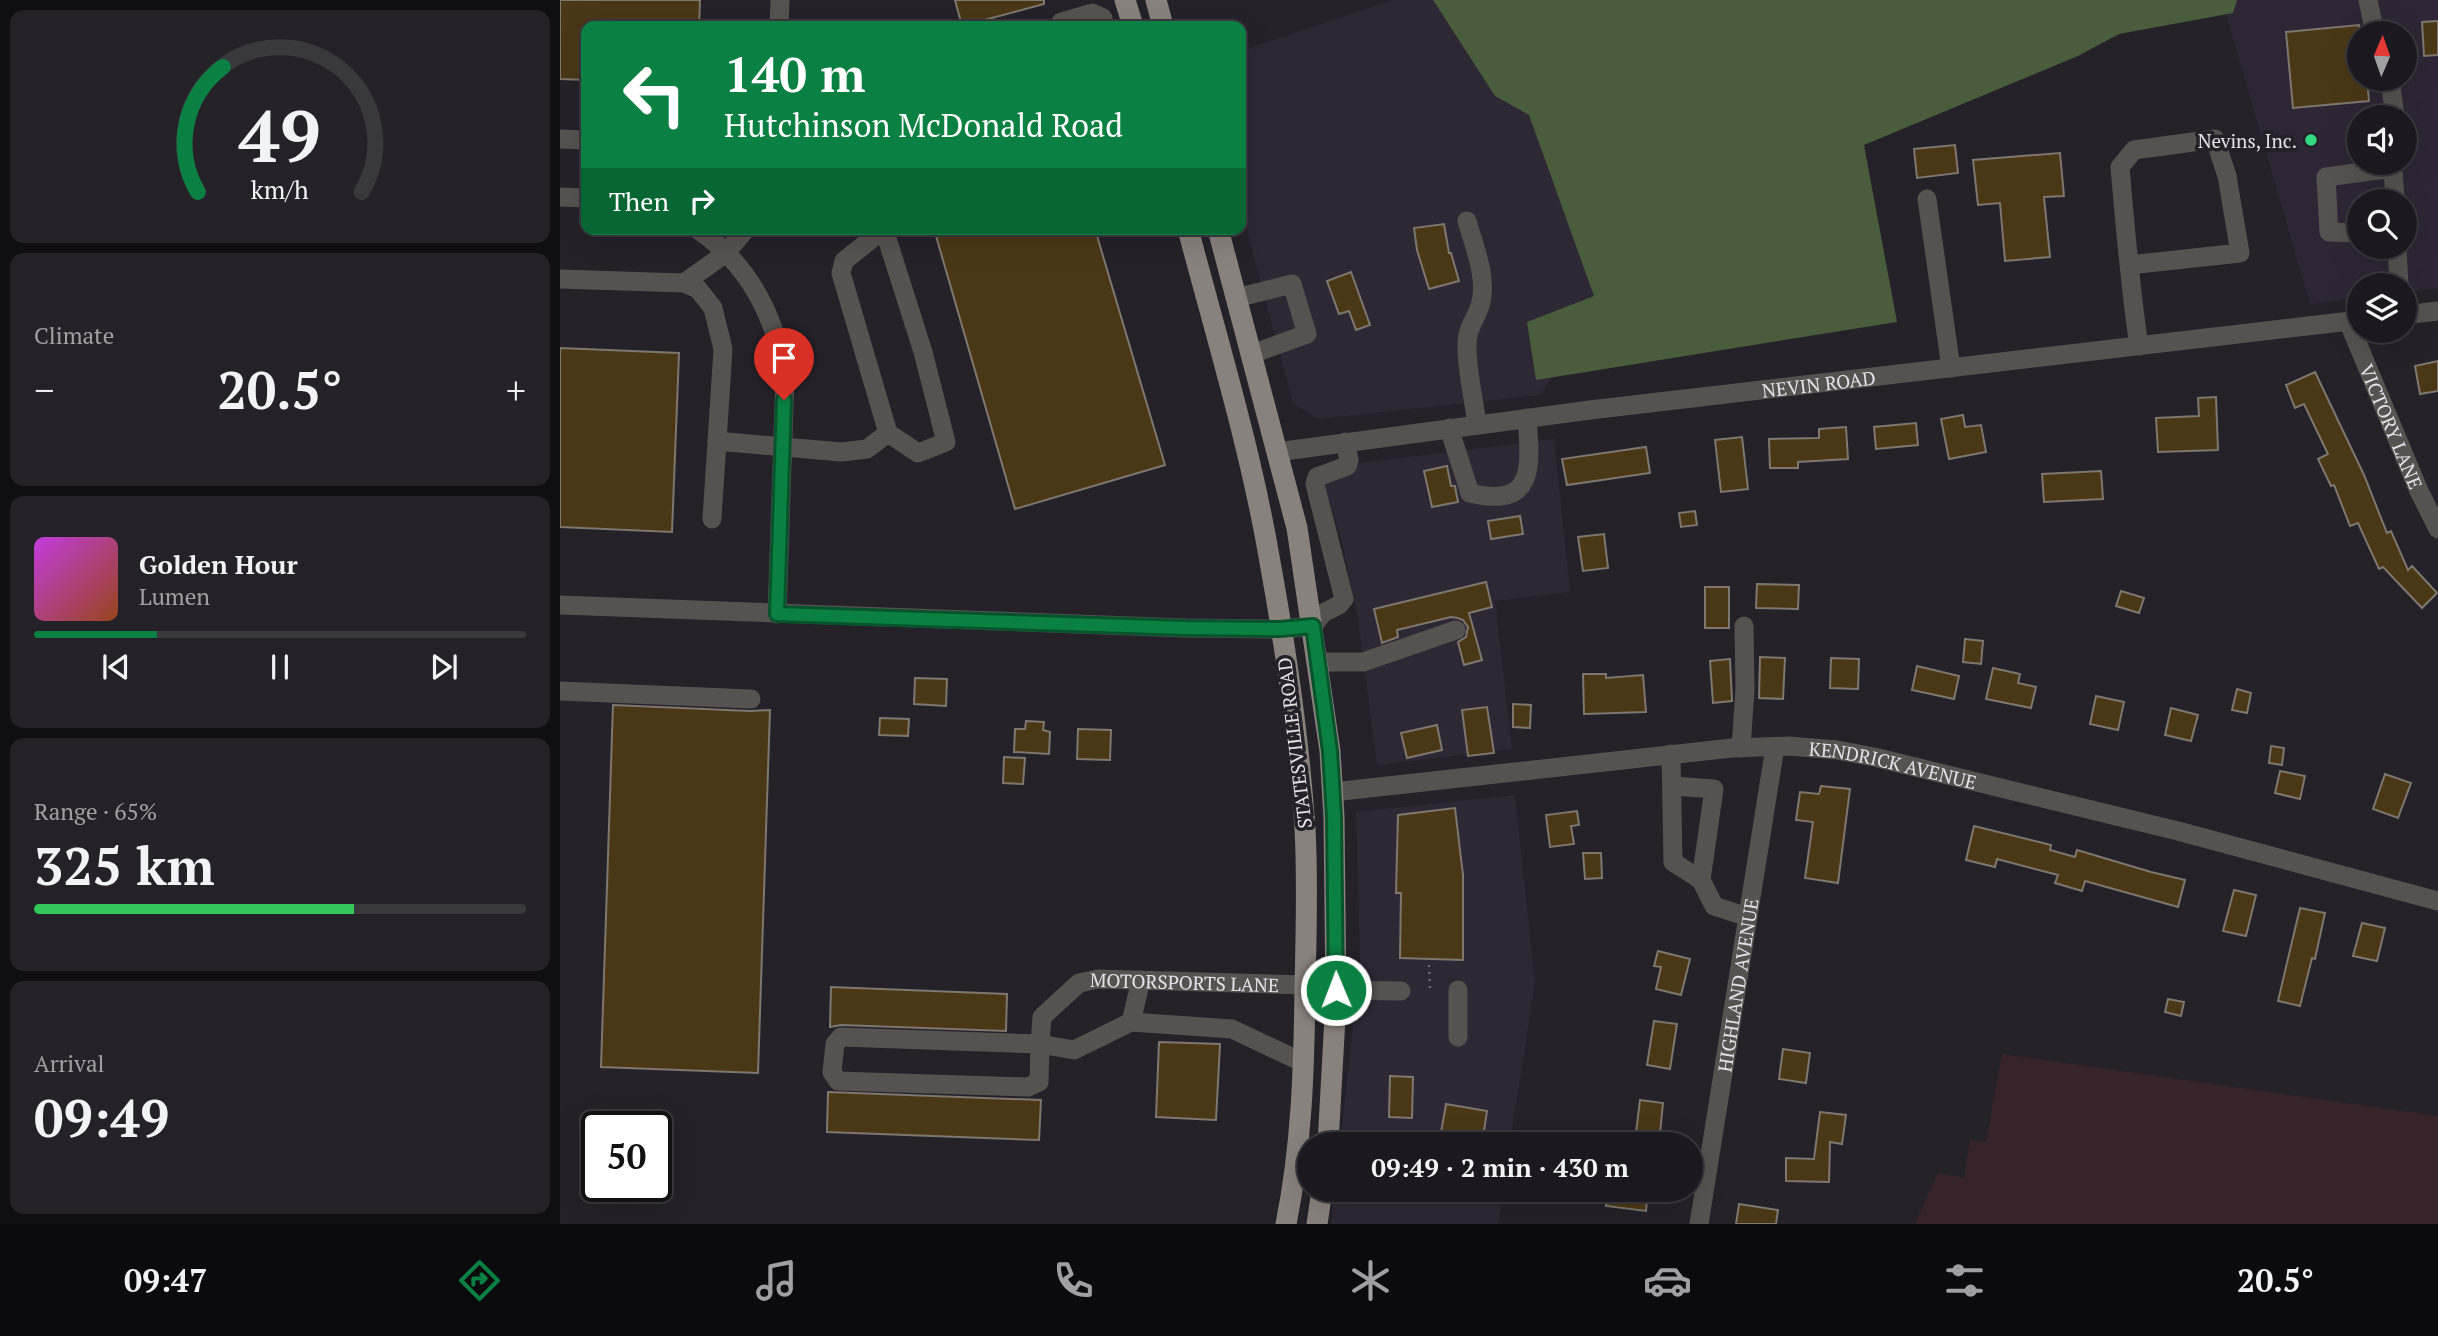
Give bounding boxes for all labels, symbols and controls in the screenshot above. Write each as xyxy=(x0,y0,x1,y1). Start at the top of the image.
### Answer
north arrow xyxy=(2347,21,2417,91)
map controls xyxy=(2347,21,2417,343)
text: 140 m xyxy=(724,41,866,106)
icon: left xyxy=(609,49,700,140)
text: 49 xyxy=(239,87,321,184)
text: Hutchinson McDonald Road xyxy=(724,104,1123,146)
button: sound xyxy=(2347,105,2417,175)
place label: Nevins, Inc. xyxy=(2198,128,2297,153)
marker: Nevins, Inc. xyxy=(2303,132,2319,148)
text: km/h xyxy=(251,173,309,206)
icon: right xyxy=(683,182,721,220)
text: Then xyxy=(609,184,669,218)
button: search xyxy=(2347,189,2417,259)
button: layers xyxy=(2347,273,2417,343)
text: Climate xyxy=(34,320,114,351)
pin xyxy=(754,328,814,400)
icon: arrive xyxy=(765,339,803,377)
text: 20.5° xyxy=(217,355,343,424)
street label: VICTORY LANE xyxy=(2355,360,2429,492)
street label: NEVIN ROAD xyxy=(1760,364,1877,402)
text: − xyxy=(34,365,54,415)
text: + xyxy=(506,365,526,415)
text: Golden Hour xyxy=(139,547,298,581)
text: Lumen xyxy=(139,581,210,612)
icon: previous xyxy=(97,648,135,686)
icon: pause xyxy=(261,648,299,686)
icon: next xyxy=(425,648,463,686)
street label: STATESVILLE ROAD xyxy=(1271,656,1317,830)
street label: KENDRICK AVENUE xyxy=(1808,735,1979,794)
text: Range · 65% xyxy=(34,796,157,827)
text: 325 km xyxy=(34,831,215,900)
street label: HIGHLAND AVENUE xyxy=(1711,896,1763,1074)
position arrow xyxy=(1299,953,1373,1027)
street label: MOTORSPORTS LANE xyxy=(1090,966,1279,997)
text: Arrival xyxy=(34,1048,105,1079)
text: 09:49 xyxy=(34,1083,169,1152)
speed limit sign: 50 xyxy=(581,1111,672,1202)
text: 09:49 · 2 min · 430 m xyxy=(1371,1150,1629,1184)
icon: directions xyxy=(455,1256,504,1305)
icon: music xyxy=(752,1256,801,1305)
icon: phone xyxy=(1049,1256,1098,1305)
icon: climate xyxy=(1346,1256,1395,1305)
icon: car xyxy=(1643,1256,1692,1305)
icon: filters xyxy=(1940,1256,1989,1305)
text: 09:47 xyxy=(124,1259,207,1301)
text: 20.5° xyxy=(2237,1259,2314,1301)

